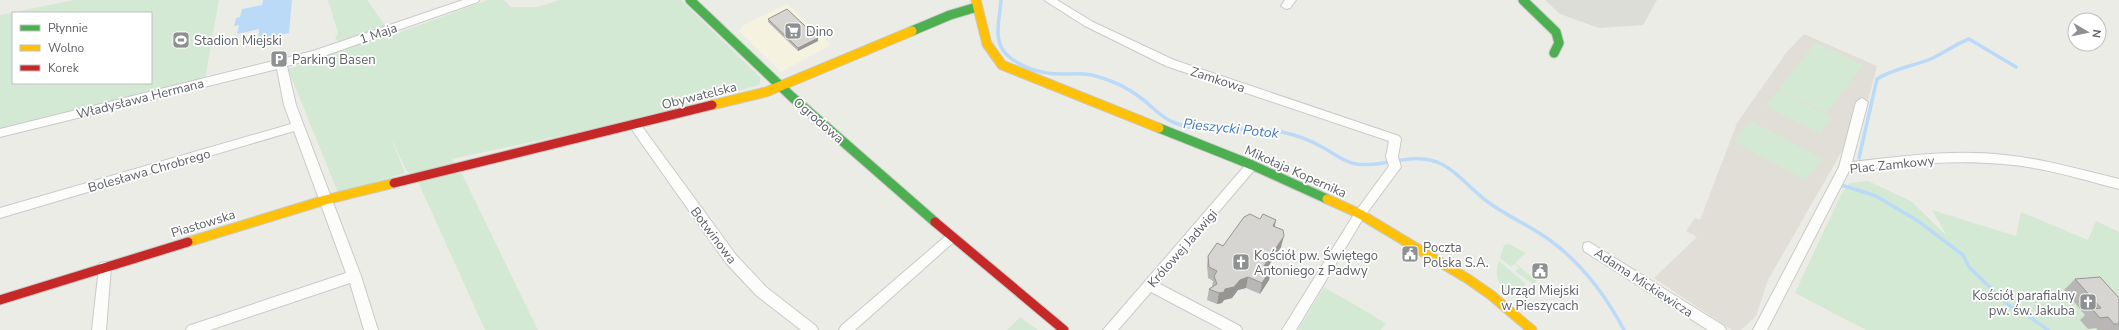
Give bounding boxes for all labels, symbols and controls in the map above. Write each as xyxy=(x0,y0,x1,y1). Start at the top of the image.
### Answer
legend xyxy=(12,12,152,84)
north arrow xyxy=(2067,12,2107,52)
street label: 1 Maja xyxy=(357,19,400,49)
text: Płynnie xyxy=(48,20,88,36)
supermarket icon: Dino xyxy=(783,21,803,41)
place label: Dino xyxy=(806,23,833,41)
text: N xyxy=(2088,28,2104,39)
sports icon: Stadion Miejski xyxy=(171,30,191,50)
place label: Stadion Miejski xyxy=(194,32,282,50)
text: Wolno xyxy=(48,40,85,56)
parking icon: Parking Basen xyxy=(269,49,289,69)
place label: Parking Basen xyxy=(292,51,376,69)
text: Korek xyxy=(48,60,80,76)
street label: Zamkowa xyxy=(1188,63,1247,97)
street label: Władysława Hermana xyxy=(75,74,206,124)
street label: Obywatelska xyxy=(660,78,739,114)
street label: Ogrodowa xyxy=(789,94,848,148)
water label: Pieszycki Potok xyxy=(1182,114,1281,143)
street label: Mikołaja Kopernika xyxy=(1242,141,1349,202)
street label: Bolesława Chrobrego xyxy=(86,145,213,197)
street label: Plac Zamkowy xyxy=(1849,152,1936,178)
street label: Botwinowa xyxy=(686,204,740,268)
street label: Piastowska xyxy=(169,206,238,242)
street label: Królowej Jadwigi xyxy=(1144,206,1222,292)
place label: Poczta Polska S.A. xyxy=(1423,239,1489,272)
public building icon: Poczta Polska S.A. xyxy=(1400,244,1420,264)
street label: Adama Mickiewicza xyxy=(1591,244,1696,322)
place label: Kościół pw. Świętego Antoniego z Padwy xyxy=(1254,246,1378,280)
church icon: Kościół pw. Świętego Antoniego z Padwy xyxy=(1231,252,1251,272)
public building icon: Urząd Miejski w Pieszycach xyxy=(1530,261,1550,281)
place label: Urząd Miejski w Pieszycach xyxy=(1501,282,1579,315)
place label: Kościół parafialny pw. św. Jakuba xyxy=(1972,287,2075,320)
church icon: Kościół parafialny pw. św. Jakuba xyxy=(2078,292,2098,312)

